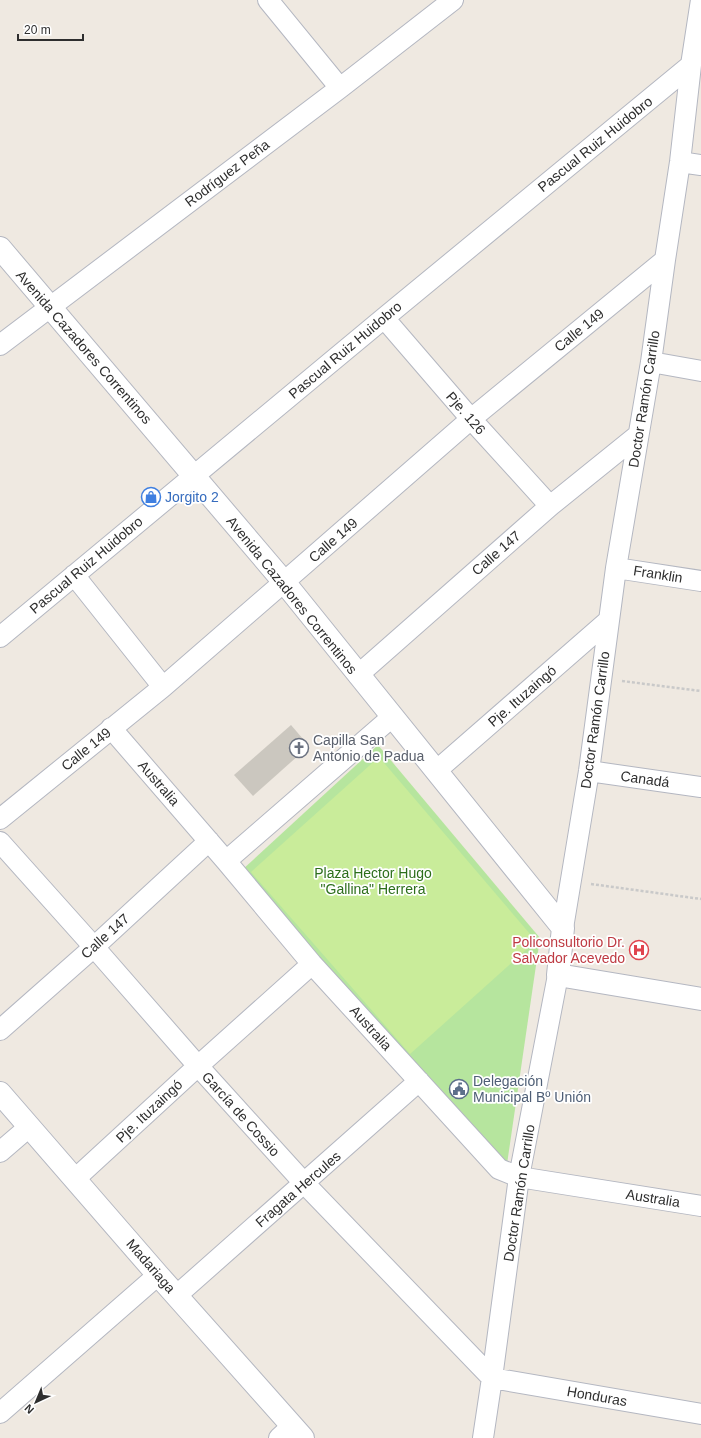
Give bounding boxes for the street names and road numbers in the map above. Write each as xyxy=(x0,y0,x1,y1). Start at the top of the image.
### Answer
street label: Pascual Ruiz Huidobro xyxy=(535,93,656,195)
street label: Rodríguez Peña xyxy=(182,136,272,210)
street label: Avenida Cazadores Correntinos xyxy=(13,267,155,427)
street label: Pascual Ruiz Huidobro xyxy=(285,298,405,402)
street label: Calle 149 xyxy=(551,305,607,355)
street label: Doctor Ramón Carrillo xyxy=(625,329,663,469)
street label: Pje. 126 xyxy=(443,388,489,438)
street label: Pascual Ruiz Huidobro xyxy=(26,513,146,617)
street label: Avenida Cazadores Correntinos xyxy=(223,513,361,677)
street label: Calle 149 xyxy=(305,514,361,565)
street label: Calle 147 xyxy=(468,527,524,578)
street label: Franklin xyxy=(632,562,684,586)
street label: Doctor Ramón Carrillo xyxy=(577,650,613,790)
street label: Pje. Ituzaingó xyxy=(485,662,559,730)
street label: Calle 149 xyxy=(58,724,114,774)
street label: Australia xyxy=(135,757,183,809)
street label: Canadá xyxy=(620,768,671,790)
street label: Calle 147 xyxy=(78,910,132,962)
street label: Australia xyxy=(347,1002,395,1054)
street label: García de Cossio xyxy=(199,1068,283,1160)
street label: Pje. Ituzaingó xyxy=(113,1076,186,1146)
street label: Doctor Ramón Carrillo xyxy=(500,1123,538,1263)
street label: Fragata Hercules xyxy=(252,1148,344,1230)
street label: Australia xyxy=(625,1186,681,1210)
street label: Madariaga xyxy=(123,1236,179,1296)
street label: Honduras xyxy=(566,1383,628,1409)

